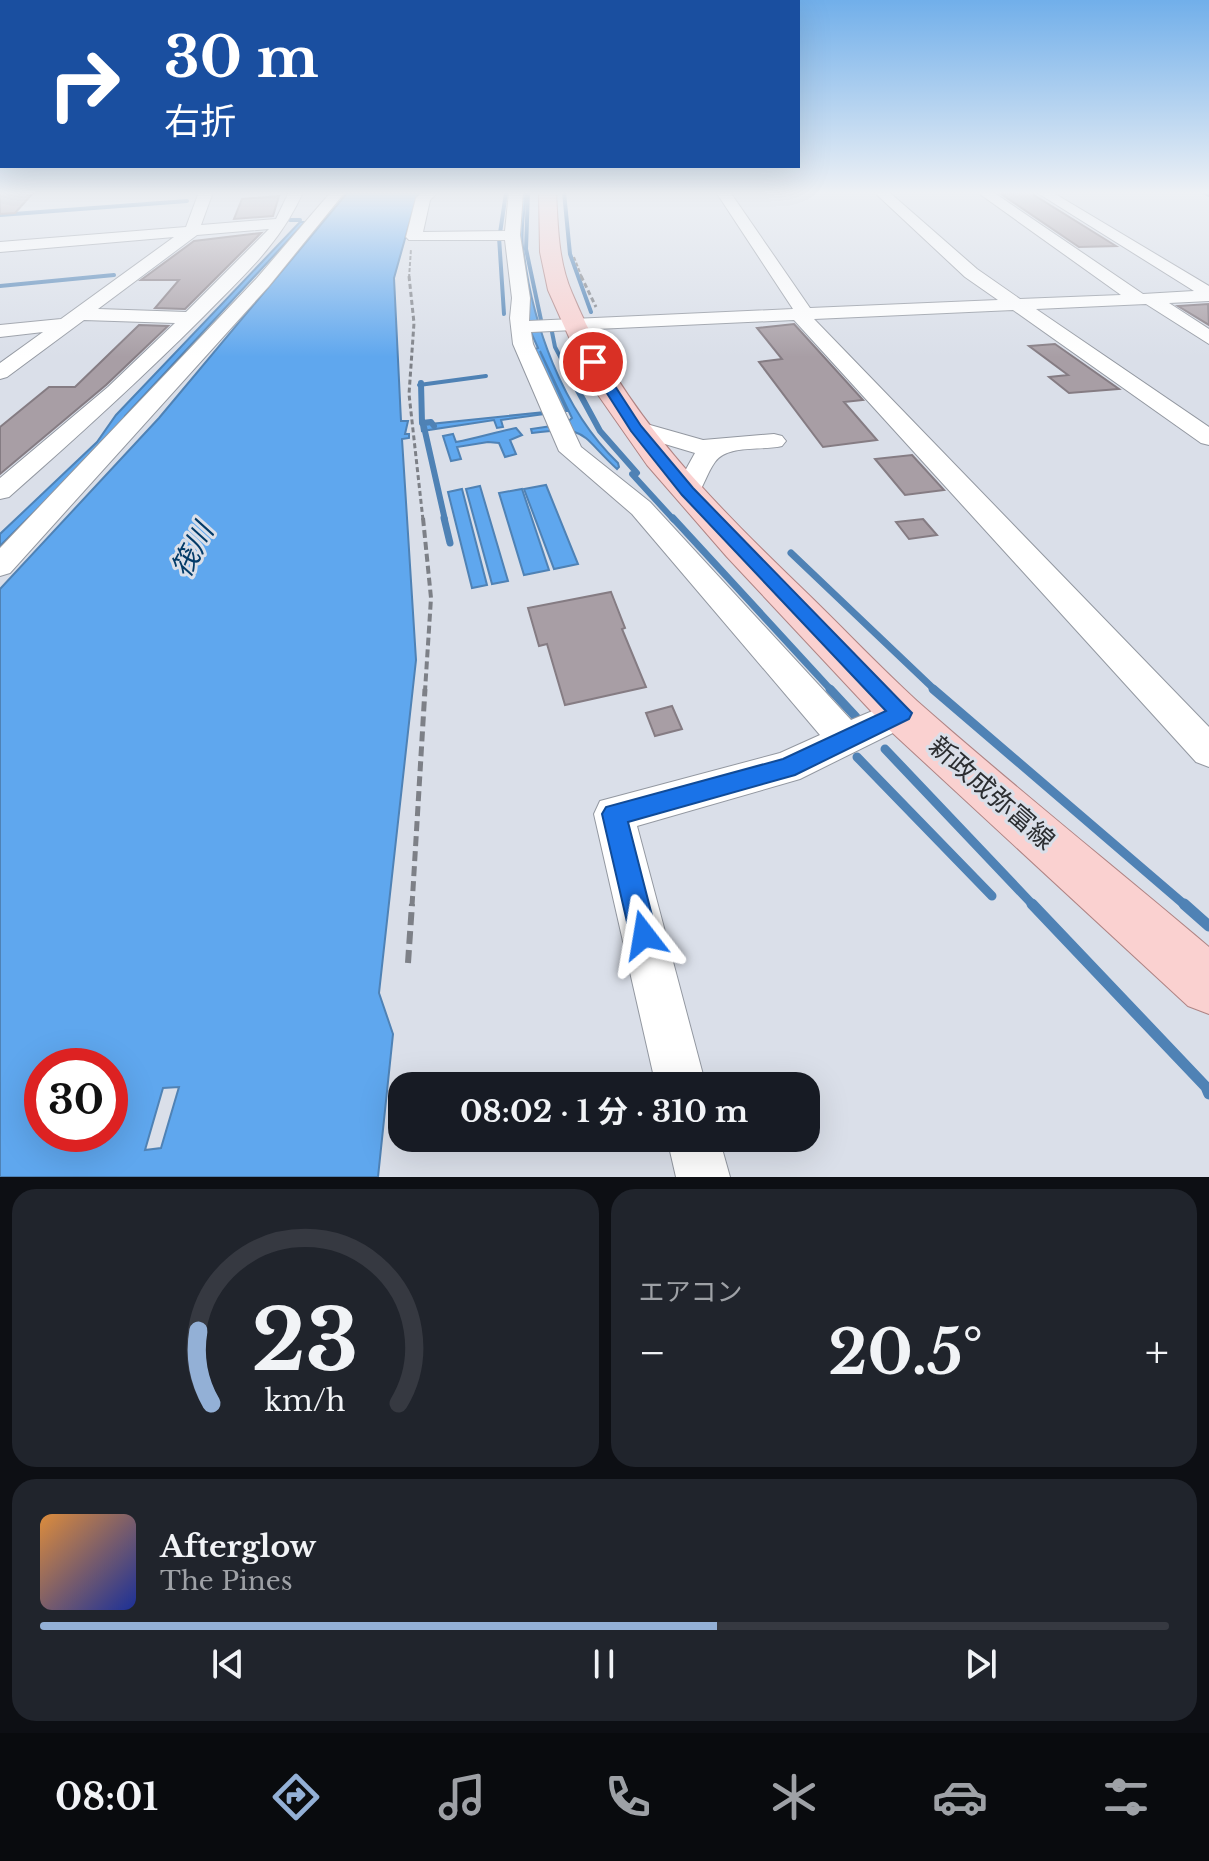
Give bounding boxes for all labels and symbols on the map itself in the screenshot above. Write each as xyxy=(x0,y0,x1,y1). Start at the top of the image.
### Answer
pin xyxy=(559,328,627,396)
water label: 筏川 xyxy=(164,515,222,583)
street label: 新政成弥富線 xyxy=(923,730,1061,856)
position arrow xyxy=(602,893,686,977)
speed limit sign: 30 xyxy=(24,1048,128,1152)

